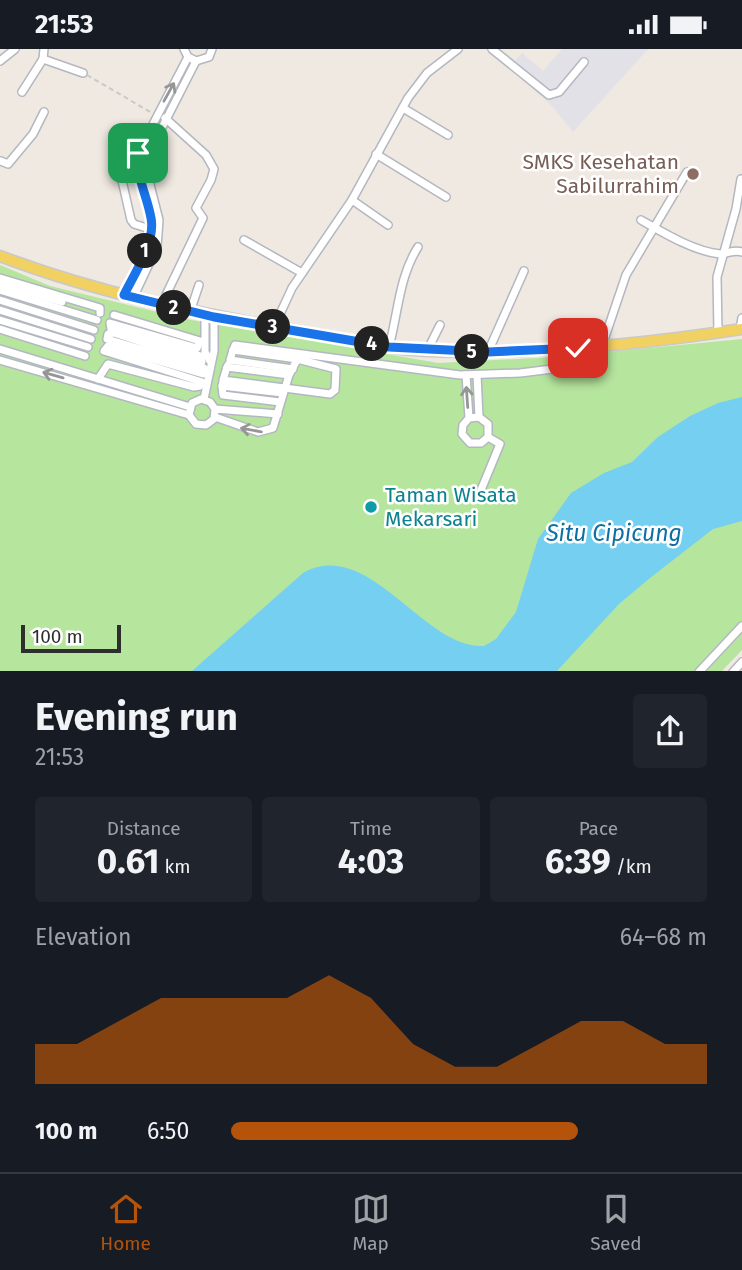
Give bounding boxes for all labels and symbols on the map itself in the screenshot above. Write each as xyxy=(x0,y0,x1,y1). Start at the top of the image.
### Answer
one-way arrow xyxy=(162,82,176,102)
pin xyxy=(108,123,168,183)
place label: SMKS Kesehatan Sabilurrahim xyxy=(523,149,679,199)
marker: SMKS Kesehatan Sabilurrahim xyxy=(685,166,701,182)
pin: 1 xyxy=(128,233,162,269)
pin: 2 xyxy=(156,291,192,325)
pin: 3 xyxy=(256,309,290,345)
pin xyxy=(548,318,608,378)
pin: 4 xyxy=(354,327,390,361)
pin: 5 xyxy=(454,335,490,369)
one-way arrow xyxy=(42,367,64,380)
one-way arrow xyxy=(460,386,473,408)
one-way arrow xyxy=(240,423,263,436)
place label: Taman Wisata Mekarsari xyxy=(385,482,517,532)
marker: Taman Wisata Mekarsari xyxy=(363,499,379,515)
water label: Situ Cipicung xyxy=(545,519,682,547)
scale bar xyxy=(21,622,121,654)

